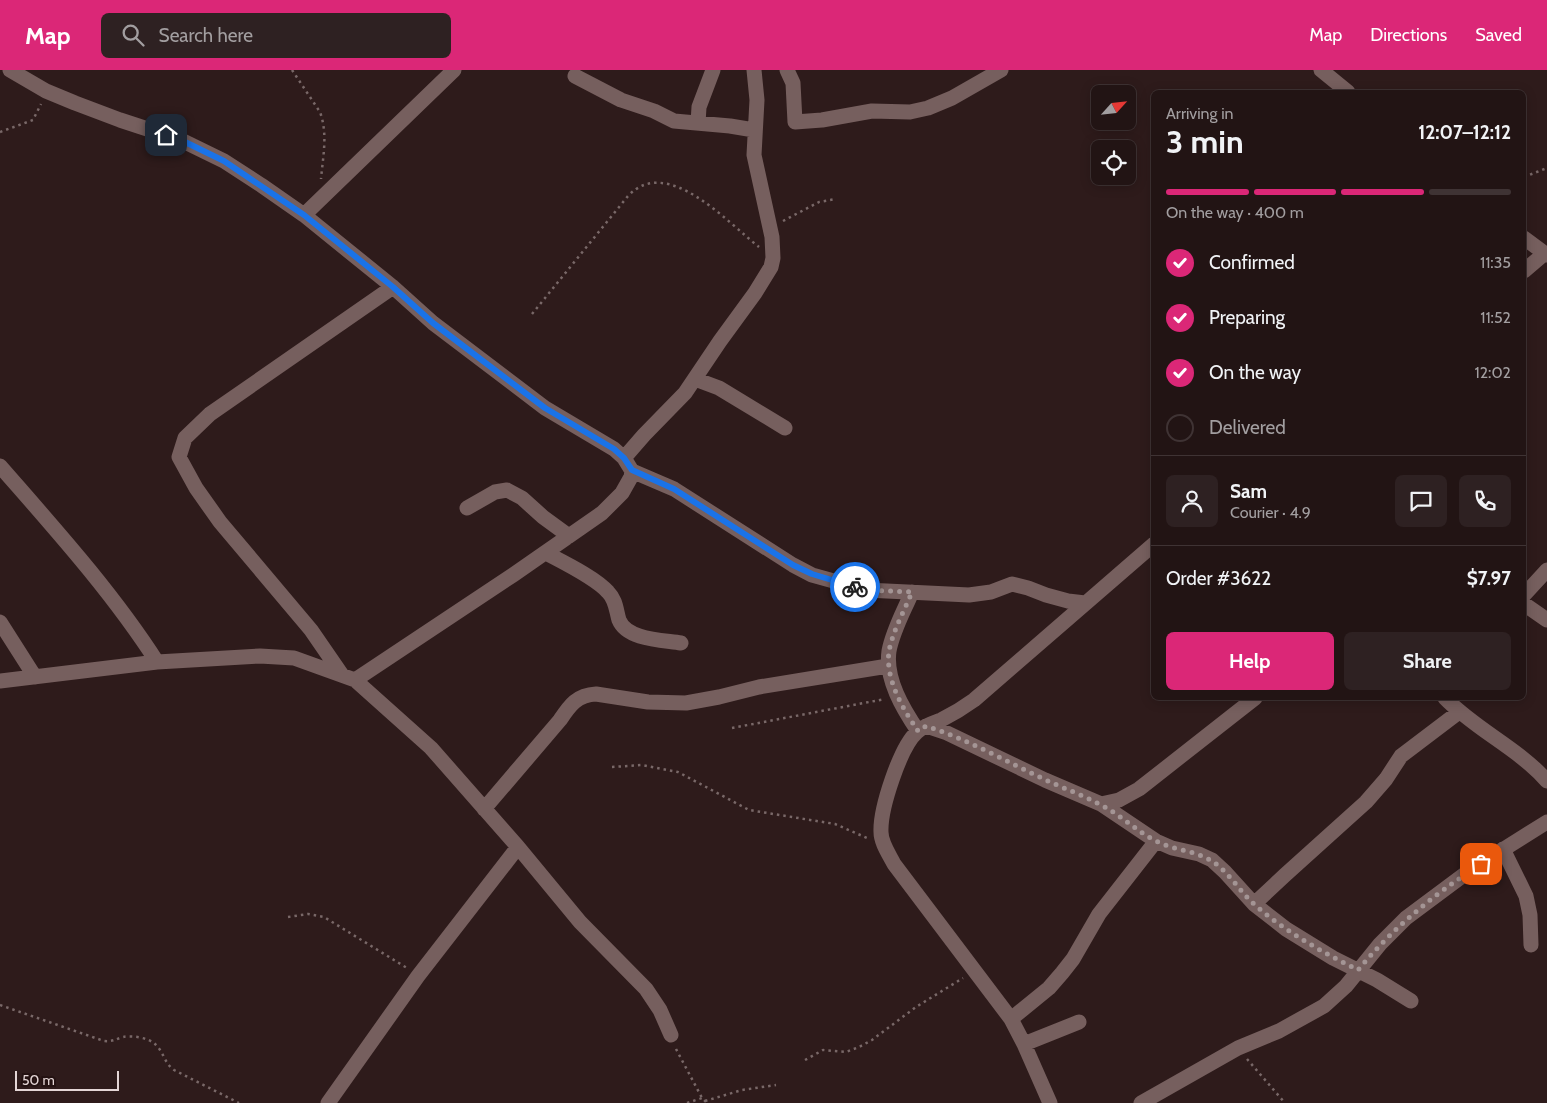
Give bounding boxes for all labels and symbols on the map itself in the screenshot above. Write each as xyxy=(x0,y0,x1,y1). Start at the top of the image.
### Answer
north arrow xyxy=(1091,85,1136,130)
pin xyxy=(145,114,187,156)
courier xyxy=(830,562,880,612)
pin xyxy=(1460,843,1502,885)
scale bar xyxy=(15,1068,119,1091)

